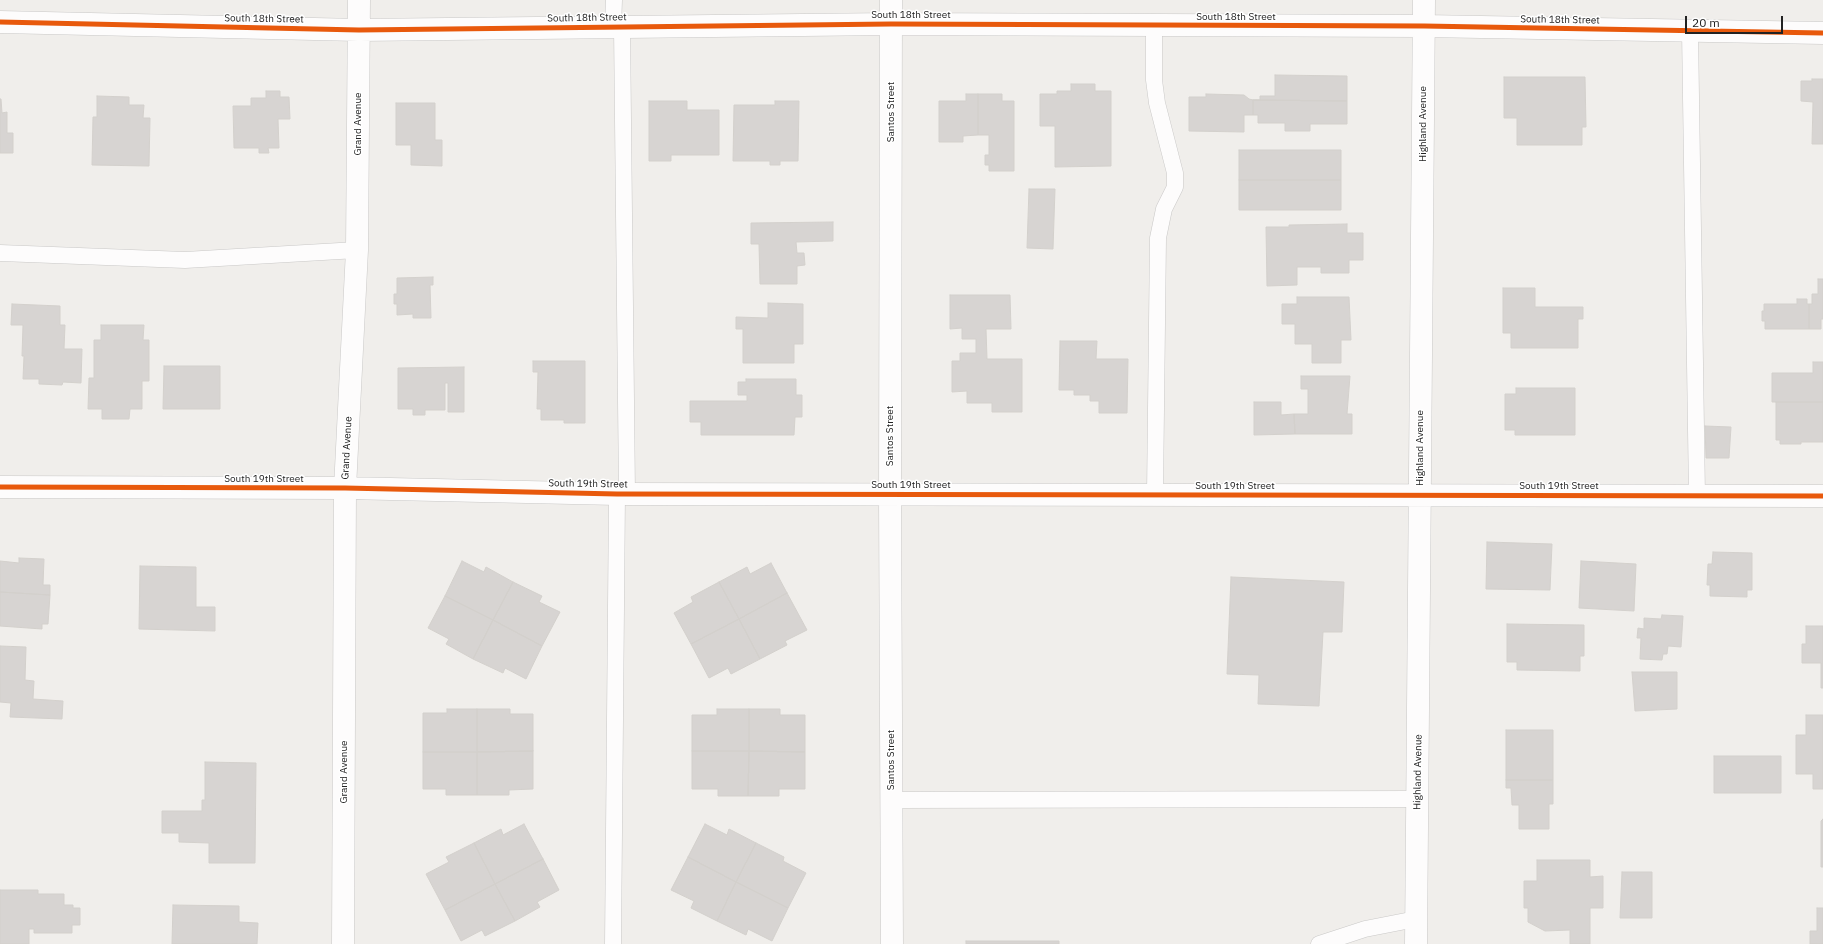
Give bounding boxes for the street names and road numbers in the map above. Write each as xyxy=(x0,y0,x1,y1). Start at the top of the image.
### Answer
street label: South 18th Street xyxy=(871,9,951,21)
street label: South 18th Street xyxy=(547,11,627,25)
street label: South 18th Street xyxy=(1196,11,1276,23)
street label: South 18th Street xyxy=(224,12,304,26)
street label: South 18th Street xyxy=(1520,13,1600,27)
street label: Santos Street xyxy=(885,82,897,142)
street label: Highland Avenue xyxy=(1417,86,1429,162)
street label: Grand Avenue xyxy=(352,92,364,156)
street label: Santos Street xyxy=(884,406,896,466)
street label: Highland Avenue xyxy=(1414,410,1426,486)
street label: Grand Avenue xyxy=(339,416,355,480)
street label: South 19th Street xyxy=(224,473,304,485)
street label: South 19th Street xyxy=(548,477,628,491)
street label: South 19th Street xyxy=(871,479,951,491)
street label: South 19th Street xyxy=(1195,480,1275,492)
street label: South 19th Street xyxy=(1519,480,1599,492)
street label: Santos Street xyxy=(885,730,897,790)
street label: Highland Avenue xyxy=(1411,734,1425,810)
street label: Grand Avenue xyxy=(338,740,350,804)

